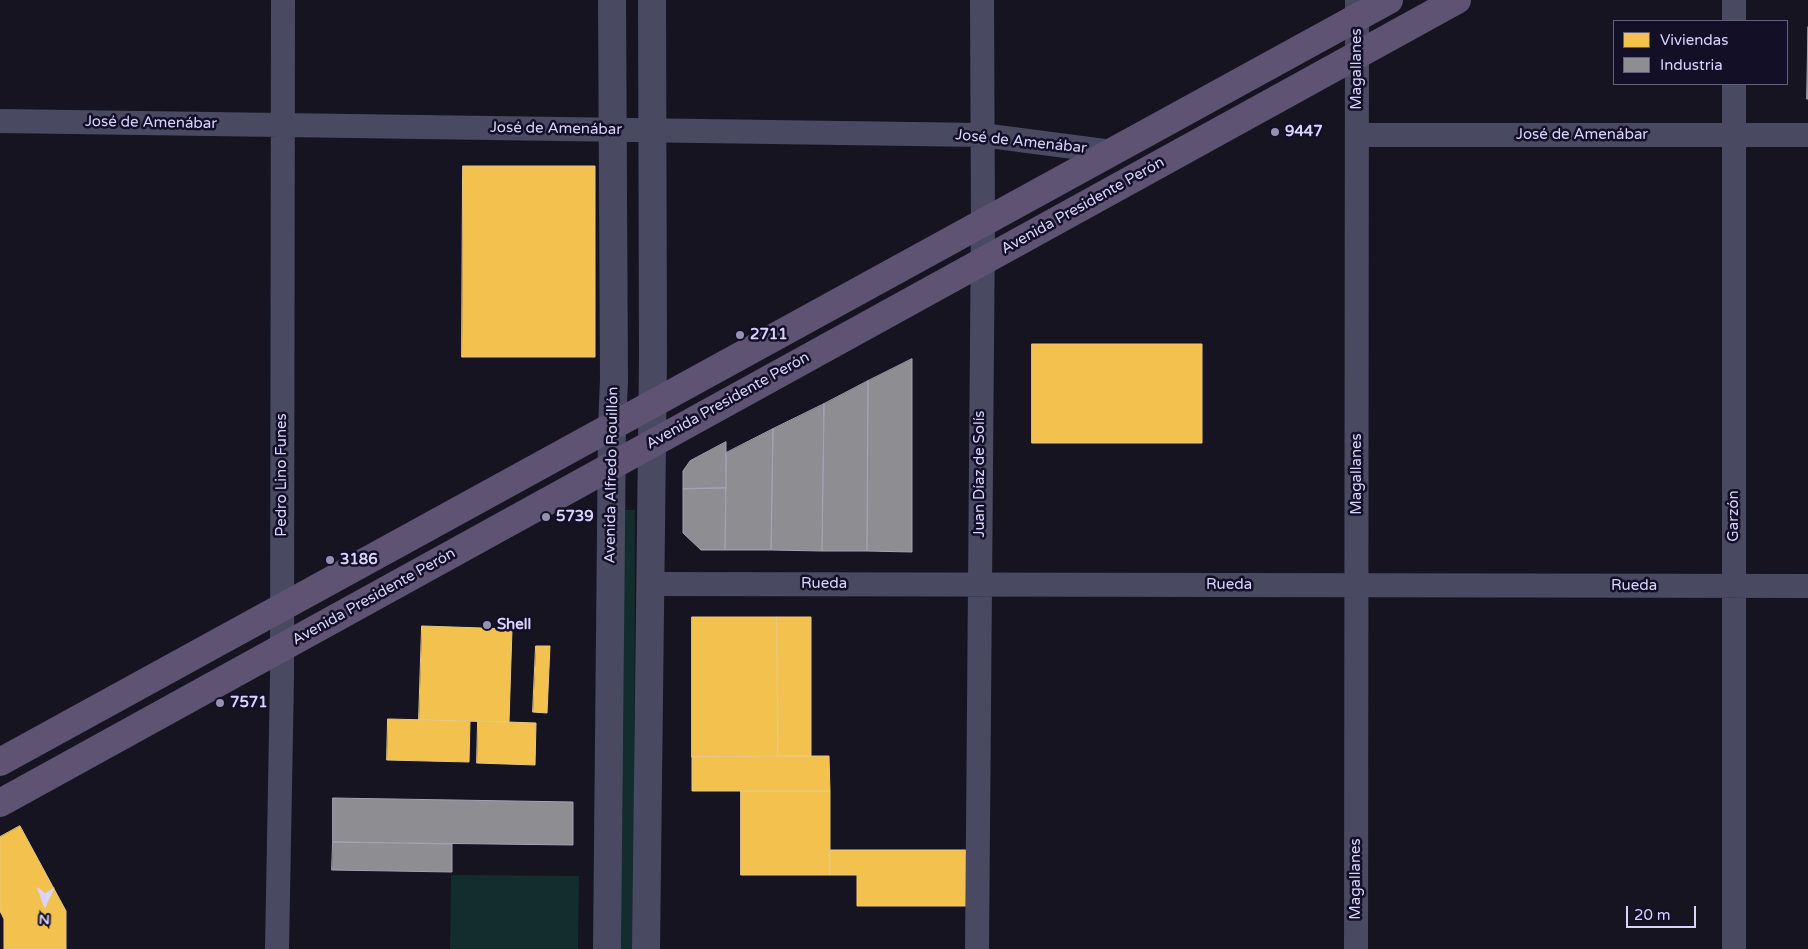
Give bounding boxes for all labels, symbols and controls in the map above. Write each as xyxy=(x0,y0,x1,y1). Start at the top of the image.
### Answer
legend xyxy=(1613,20,1788,85)
street label: Magallanes xyxy=(1348,28,1366,110)
text: Viviendas xyxy=(1660,31,1728,49)
text: Industria xyxy=(1660,56,1723,74)
street label: José de Amenábar xyxy=(85,113,217,133)
street label: José de Amenábar xyxy=(490,119,622,139)
place label: 9447 xyxy=(1285,123,1323,141)
street label: José de Amenábar xyxy=(954,126,1088,158)
marker: 9447 xyxy=(1269,126,1281,138)
street label: José de Amenábar xyxy=(1516,126,1648,144)
street label: Avenida Presidente Perón xyxy=(998,154,1168,258)
place label: 2711 xyxy=(750,326,788,344)
marker: 2711 xyxy=(734,329,746,341)
street label: Avenida Presidente Perón xyxy=(643,349,813,453)
street label: Avenida Alfredo Rouillón xyxy=(601,386,623,564)
street label: Juan Díaz de Solís xyxy=(971,410,989,538)
street label: Pedro Lino Funes xyxy=(273,413,291,537)
street label: Magallanes xyxy=(1348,433,1366,515)
street label: Garzón xyxy=(1725,490,1743,542)
place label: 5739 xyxy=(556,508,594,526)
marker: 5739 xyxy=(540,511,552,523)
street label: Avenida Presidente Perón xyxy=(289,545,459,649)
place label: 3186 xyxy=(340,551,378,569)
marker: 3186 xyxy=(324,554,336,566)
street label: Rueda xyxy=(801,575,847,593)
street label: Rueda xyxy=(1206,576,1252,594)
street label: Rueda xyxy=(1611,577,1657,595)
place label: Shell xyxy=(497,616,531,634)
marker: Shell xyxy=(481,619,493,631)
place label: 7571 xyxy=(230,694,268,712)
marker: 7571 xyxy=(214,697,226,709)
street label: Magallanes xyxy=(1347,838,1365,920)
north arrow xyxy=(20,879,70,929)
scale bar xyxy=(1628,896,1698,928)
text: 20 m xyxy=(1634,906,1671,924)
text: N xyxy=(39,911,50,928)

